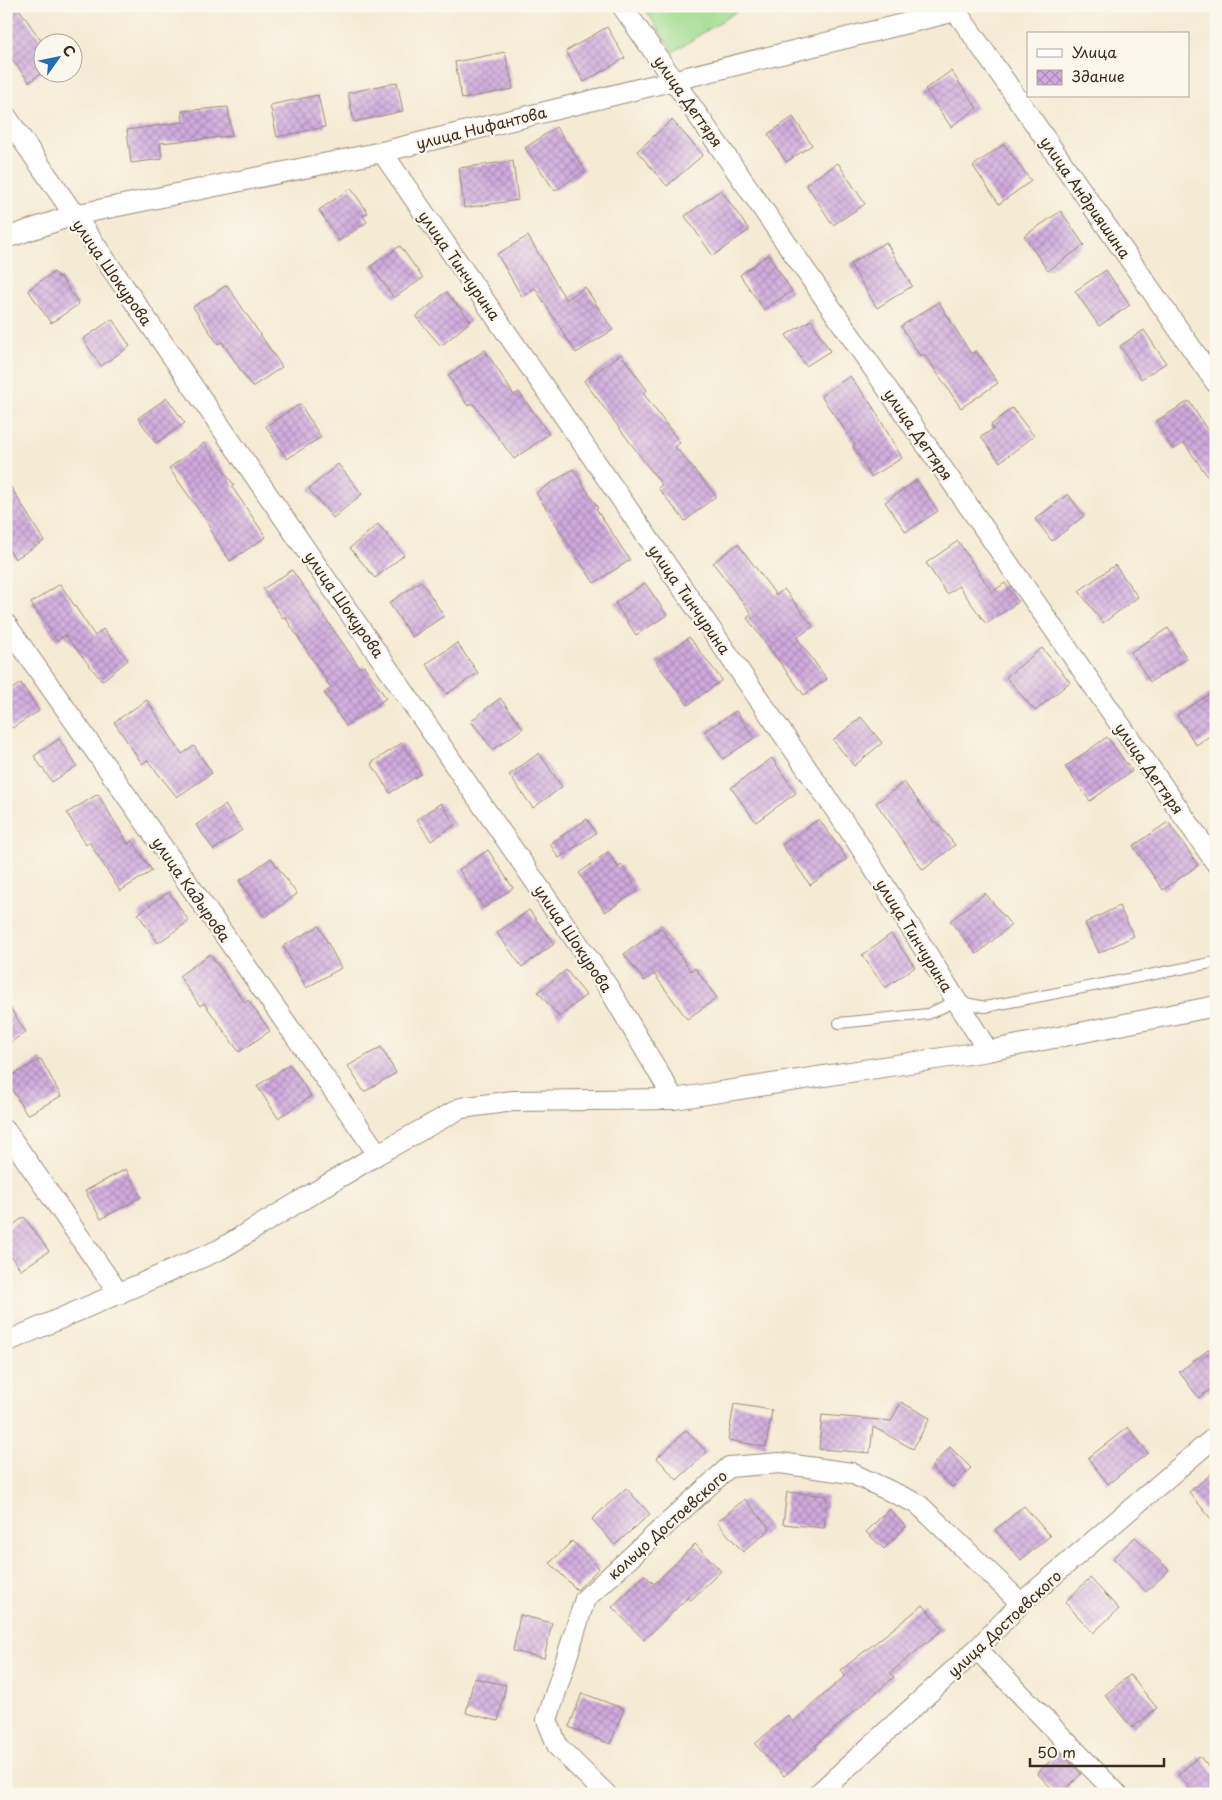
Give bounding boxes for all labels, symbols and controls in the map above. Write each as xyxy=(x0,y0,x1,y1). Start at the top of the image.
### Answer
north arrow xyxy=(32,32,82,82)
legend xyxy=(1027,32,1190,98)
text: Улица xyxy=(1072,40,1117,63)
text: С xyxy=(58,41,81,61)
street label: улица Дегтяря xyxy=(649,51,729,151)
text: Здание xyxy=(1072,64,1125,87)
street label: улица Нифантова xyxy=(413,99,549,154)
street label: улица Андрияшина xyxy=(1035,131,1137,263)
street label: улица Тинчурина xyxy=(413,205,507,325)
street label: улица Шокурова xyxy=(68,214,159,331)
street label: улица Дегтяря xyxy=(879,384,959,484)
street label: улица Тинчурина xyxy=(643,539,737,659)
street label: улица Шокурова xyxy=(300,546,391,663)
street label: улица Дегтяря xyxy=(1110,718,1190,818)
street label: улица Кадырова xyxy=(147,832,237,947)
street label: улица Тинчурина xyxy=(871,874,959,997)
street label: улица Шокурова xyxy=(529,879,619,997)
street label: кольцо Достоевского xyxy=(602,1464,732,1584)
street label: улица Достоевского xyxy=(942,1564,1066,1682)
scale bar xyxy=(1030,1735,1163,1767)
text: 50 m xyxy=(1037,1740,1076,1763)

